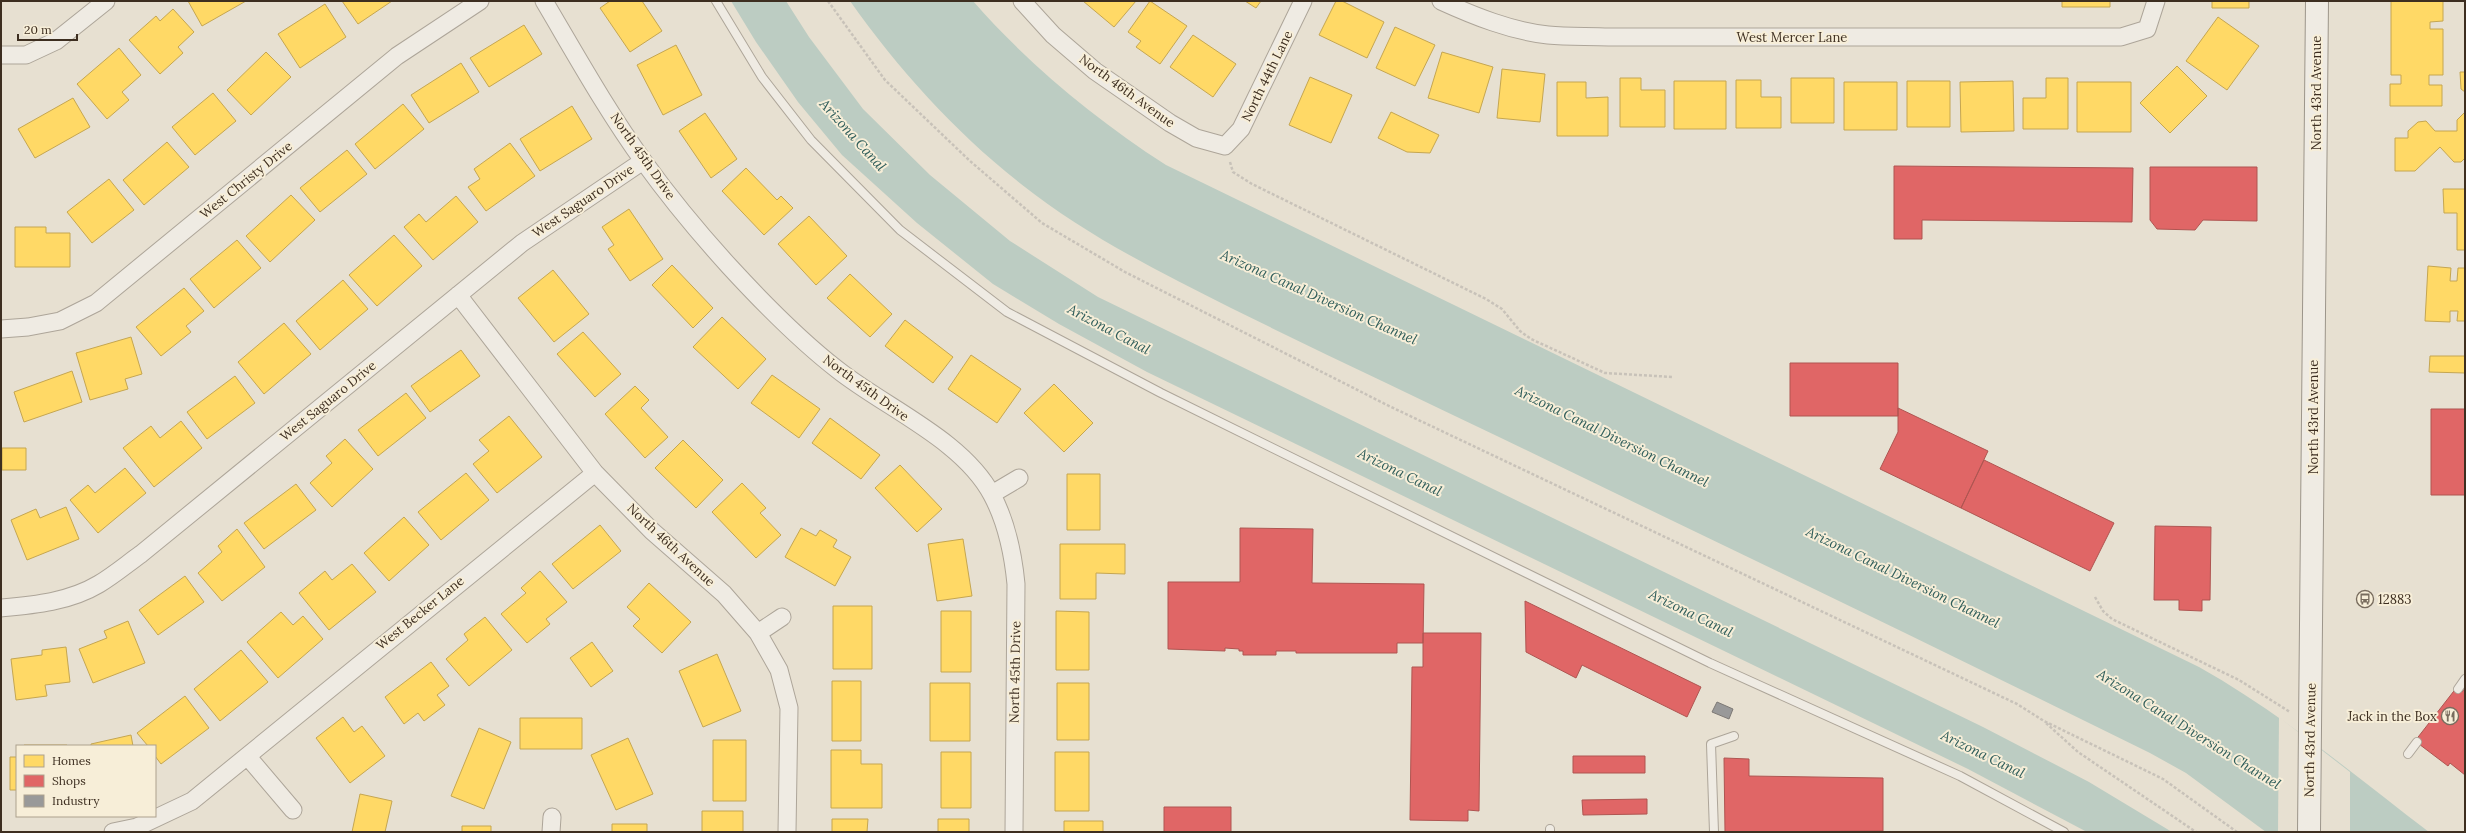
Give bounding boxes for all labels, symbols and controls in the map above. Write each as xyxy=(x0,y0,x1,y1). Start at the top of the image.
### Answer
scale bar xyxy=(18,16,77,42)
text: 20 m xyxy=(24,22,52,37)
street label: North 44th Lane xyxy=(1238,28,1296,124)
street label: West Mercer Lane xyxy=(1737,29,1847,46)
street label: North 43rd Avenue xyxy=(2308,36,2325,150)
street label: North 46th Avenue xyxy=(1076,51,1178,131)
water label: Arizona Canal xyxy=(815,94,890,175)
street label: North 45th Drive xyxy=(607,109,679,203)
street label: West Christy Drive xyxy=(196,138,296,222)
street label: West Saguaro Drive xyxy=(529,161,637,241)
water label: Arizona Canal Diversion Channel xyxy=(1217,245,1420,349)
water label: Arizona Canal xyxy=(1064,299,1153,358)
street label: North 45th Drive xyxy=(820,351,912,425)
street label: West Saguaro Drive xyxy=(277,357,379,445)
street label: North 43rd Avenue xyxy=(2305,360,2322,474)
water label: Arizona Canal Diversion Channel xyxy=(1511,381,1712,491)
water label: Arizona Canal xyxy=(1354,444,1445,500)
street label: North 46th Avenue xyxy=(623,500,719,590)
water label: Arizona Canal Diversion Channel xyxy=(1802,522,2003,632)
street label: West Becker Lane xyxy=(373,572,467,654)
water label: Arizona Canal xyxy=(1645,585,1736,641)
bus stop icon: 12883 xyxy=(2355,589,2375,609)
place label: 12883 xyxy=(2378,591,2412,608)
street label: North 45th Drive xyxy=(1006,621,1024,723)
water label: Arizona Canal Diversion Channel xyxy=(2093,664,2284,793)
street label: North 43rd Avenue xyxy=(2301,683,2319,797)
restaurant icon: Jack in the Box xyxy=(2440,706,2460,726)
place label: Jack in the Box xyxy=(2347,708,2437,725)
water label: Arizona Canal xyxy=(1937,726,2028,782)
legend xyxy=(16,745,156,817)
text: Homes xyxy=(52,753,91,768)
text: Shops xyxy=(52,773,86,788)
text: Industry xyxy=(52,793,100,808)

